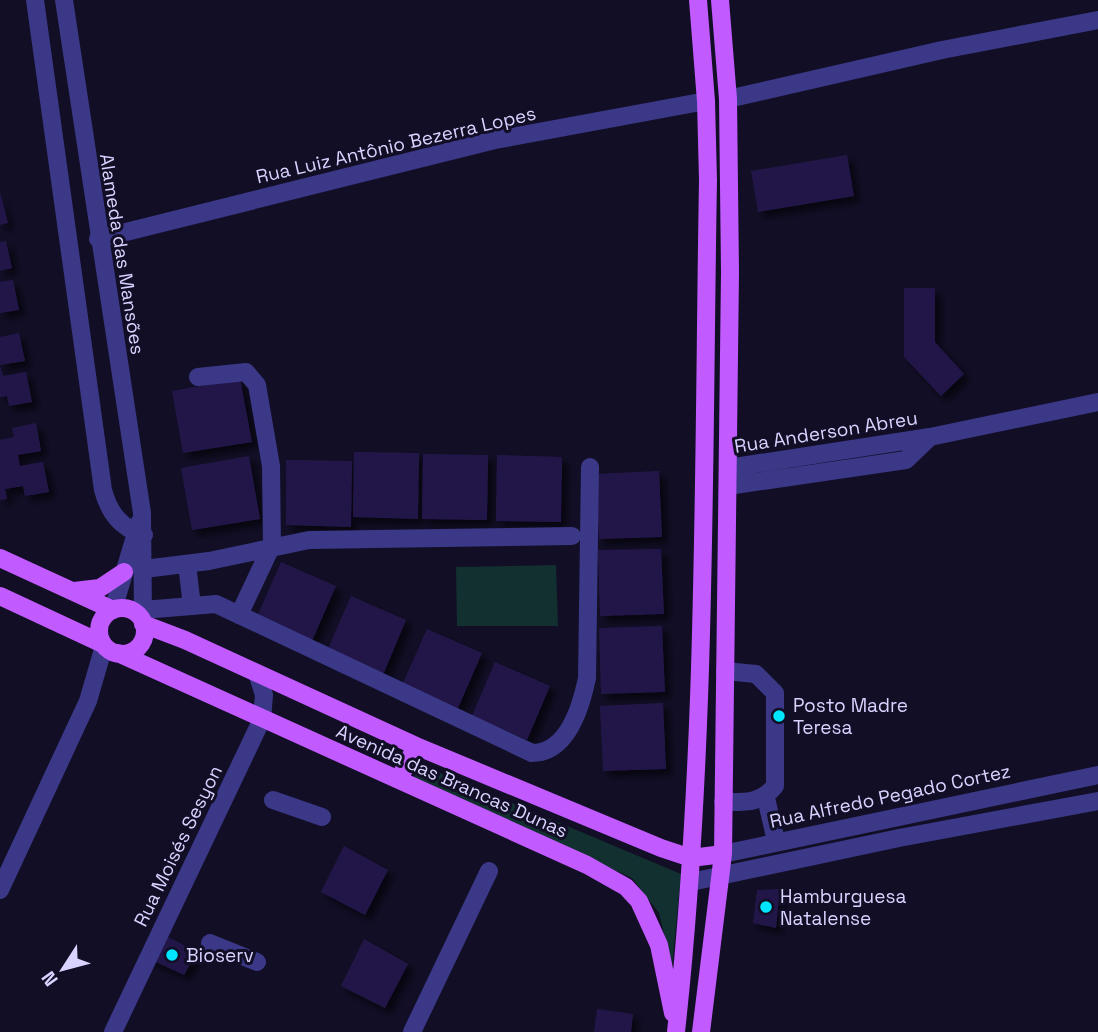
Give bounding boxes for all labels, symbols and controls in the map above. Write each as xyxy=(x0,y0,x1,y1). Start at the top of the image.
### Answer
street label: Rua Luiz Antônio Bezerra Lopes xyxy=(254,101,538,189)
street label: Alameda das Mansões xyxy=(94,152,150,356)
street label: Rua Anderson Abreu xyxy=(733,405,919,459)
place label: Posto Madre Teresa xyxy=(793,693,908,740)
marker: Posto Madre Teresa xyxy=(771,708,787,724)
street label: Avenida das Brancas Dunas xyxy=(332,719,572,843)
street label: Rua Alfredo Pegado Cortez xyxy=(767,758,1013,834)
street label: Rua Moisés Sesyon xyxy=(128,761,228,931)
place label: Hamburguesa Natalense xyxy=(780,884,906,931)
marker: Hamburguesa Natalense xyxy=(758,899,774,915)
north arrow xyxy=(28,934,98,1004)
place label: Bioserv xyxy=(186,943,254,968)
marker: Bioserv xyxy=(164,947,180,963)
text: N xyxy=(36,966,64,991)

